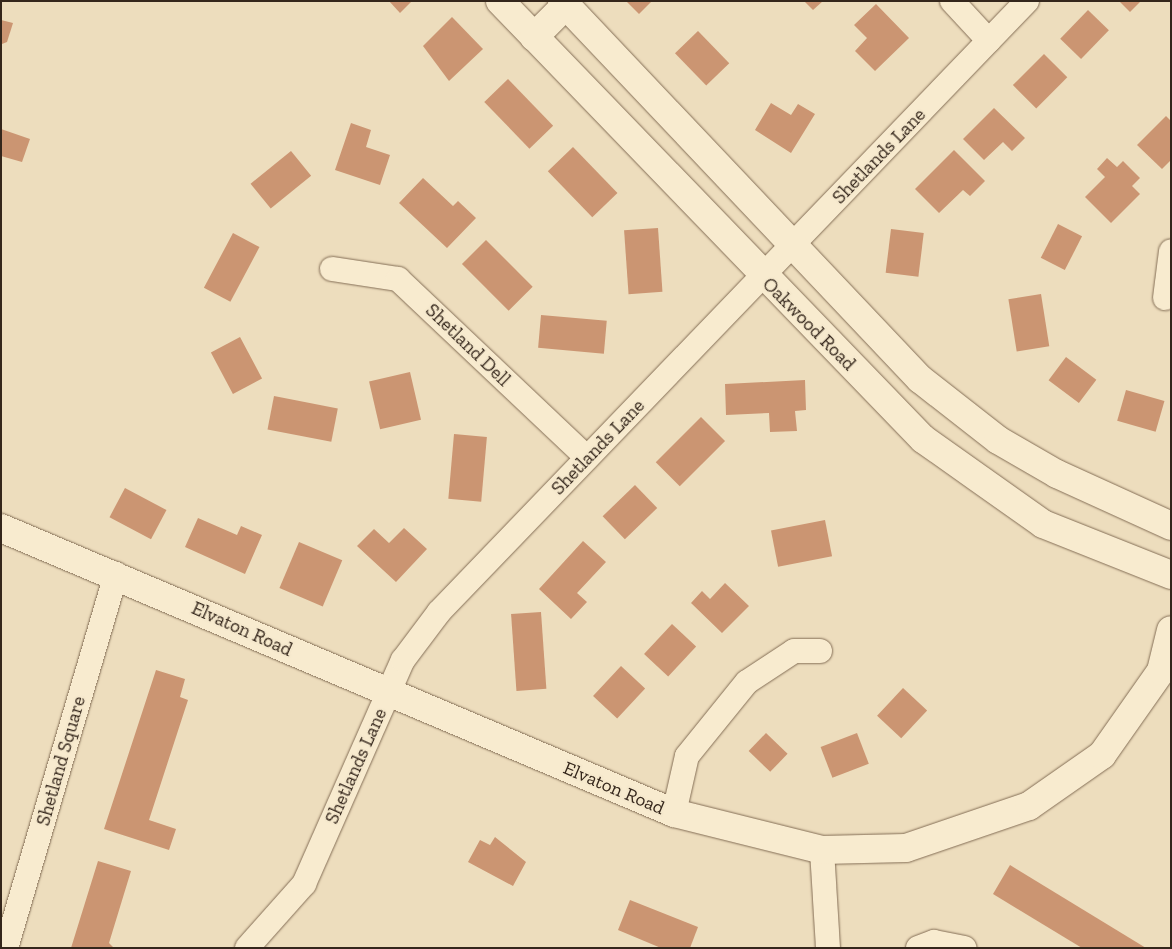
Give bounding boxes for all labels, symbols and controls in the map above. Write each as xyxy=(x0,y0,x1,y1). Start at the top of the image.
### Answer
street label: Shetlands Lane xyxy=(828,103,930,209)
street label: Oakwood Road xyxy=(758,273,860,375)
street label: Shetland Dell xyxy=(421,299,515,391)
street label: Shetlands Lane xyxy=(547,394,649,500)
street label: Elvaton Road xyxy=(188,597,296,661)
street label: Shetland Square xyxy=(32,694,90,828)
street label: Shetlands Lane xyxy=(320,705,392,827)
street label: Elvaton Road xyxy=(560,756,668,820)

